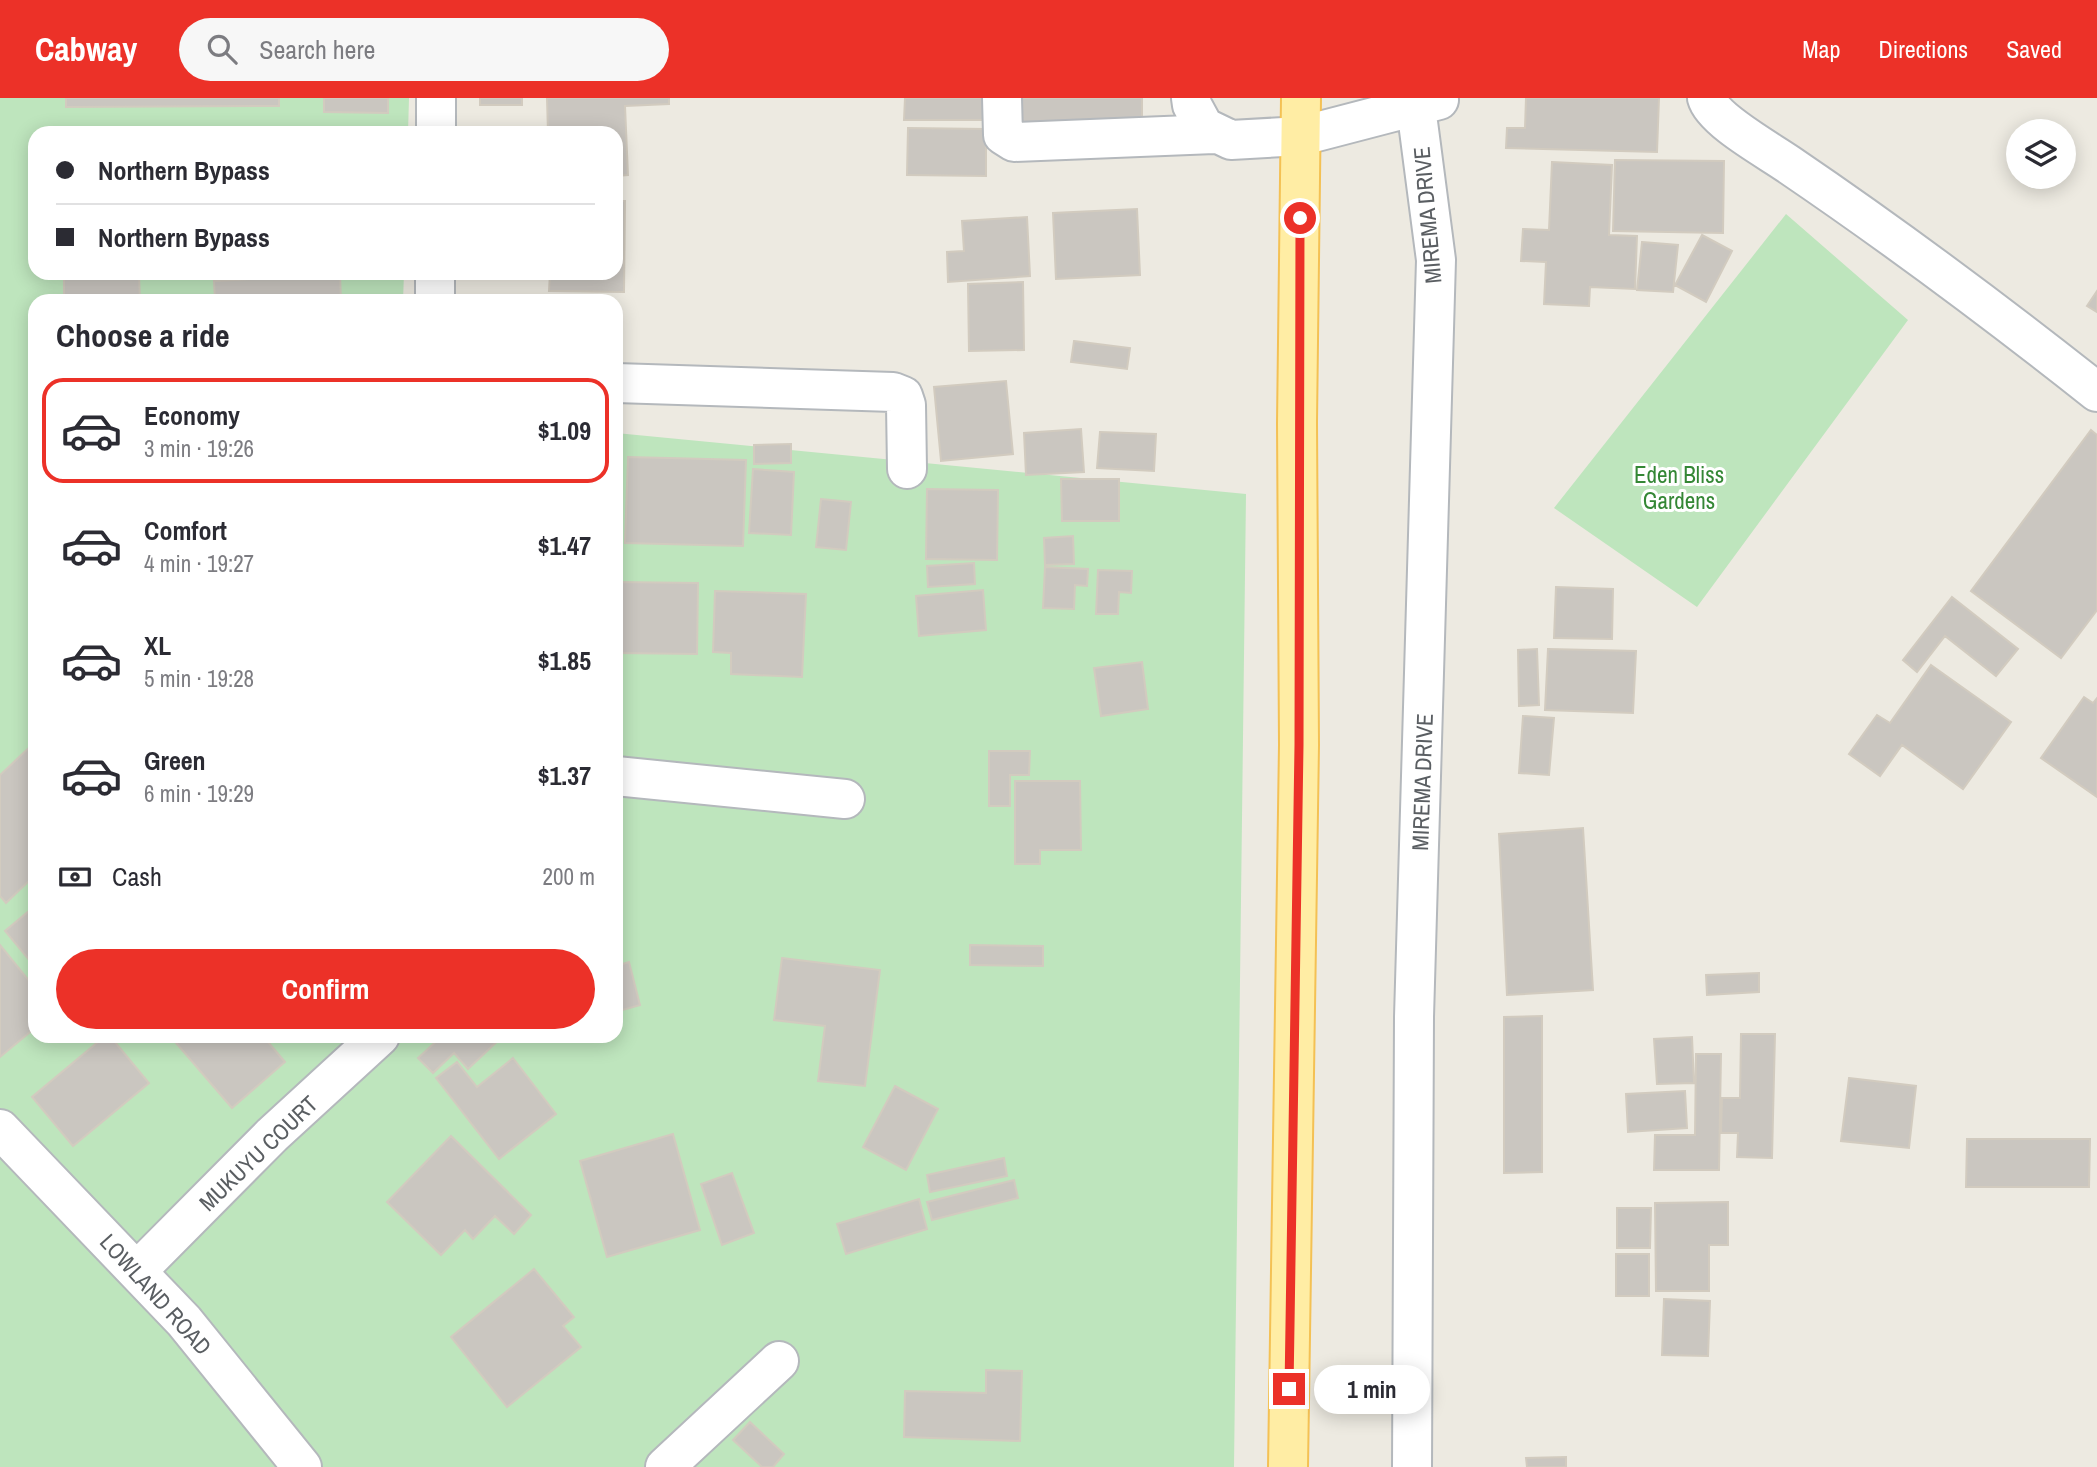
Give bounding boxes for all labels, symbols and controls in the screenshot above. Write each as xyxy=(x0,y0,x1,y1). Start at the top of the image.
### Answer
search box xyxy=(179,18,669,81)
text: Cabway xyxy=(35,27,137,71)
icon: search xyxy=(203,30,241,68)
text: Search here xyxy=(259,32,375,67)
text: Map xyxy=(1802,33,1840,65)
text: Directions xyxy=(1878,33,1968,65)
text: Saved xyxy=(2006,33,2062,65)
map controls xyxy=(2006,119,2076,189)
button: layers xyxy=(2006,119,2076,189)
street label: MIREMA DRIVE xyxy=(1406,145,1448,285)
text: Northern Bypass xyxy=(98,153,270,188)
route start xyxy=(1284,202,1316,234)
text: Northern Bypass xyxy=(98,220,270,255)
text: Choose a ride xyxy=(56,314,230,357)
text: Economy xyxy=(144,398,240,433)
icon: car xyxy=(60,399,123,462)
text: $1.09 xyxy=(538,413,591,448)
text: 3 min · 19:26 xyxy=(144,433,254,464)
park label: Eden Bliss Gardens xyxy=(1634,459,1724,516)
text: Comfort xyxy=(144,513,227,548)
icon: car xyxy=(60,514,123,577)
text: $1.47 xyxy=(538,528,591,563)
text: 4 min · 19:27 xyxy=(144,548,254,579)
text: XL xyxy=(144,628,171,663)
icon: car xyxy=(60,629,123,692)
text: $1.85 xyxy=(538,643,591,678)
text: 5 min · 19:28 xyxy=(144,663,254,694)
street label: MIREMA DRIVE xyxy=(1404,713,1440,851)
text: Green xyxy=(144,743,206,778)
icon: car xyxy=(60,744,123,807)
text: $1.37 xyxy=(538,758,591,793)
text: 6 min · 19:29 xyxy=(144,778,254,809)
icon: cash xyxy=(56,858,94,896)
text: Cash xyxy=(112,859,162,894)
text: 200 m xyxy=(543,861,595,892)
button: Confirm xyxy=(56,949,595,1029)
street label: MUKUYU COURT xyxy=(192,1088,324,1218)
street label: LOWLAND ROAD xyxy=(93,1227,219,1361)
callout: 1 min xyxy=(1314,1364,1429,1414)
route end xyxy=(1273,1373,1305,1405)
text: 1 min xyxy=(1347,1374,1397,1405)

